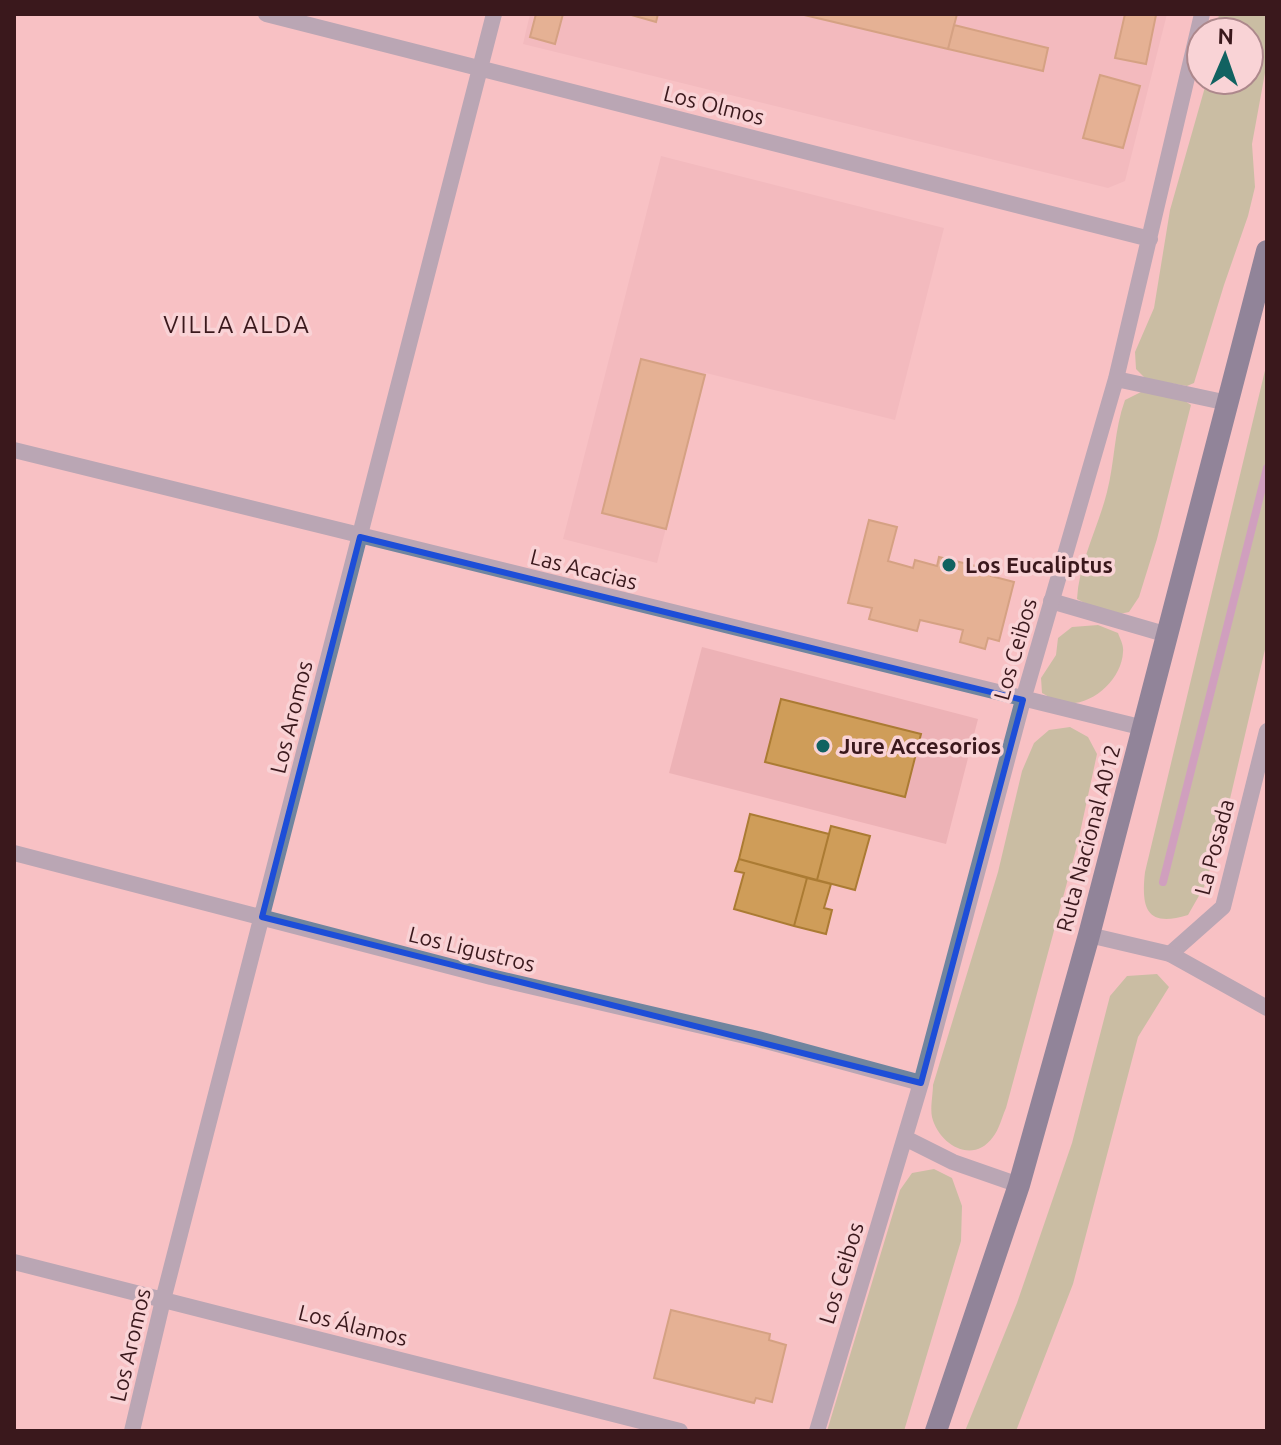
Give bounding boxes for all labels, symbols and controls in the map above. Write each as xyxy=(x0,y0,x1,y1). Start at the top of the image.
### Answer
north arrow xyxy=(1185,16,1265,96)
text: N xyxy=(1217,23,1234,48)
street label: Los Olmos xyxy=(661,80,767,129)
district label: VILLA ALDA xyxy=(163,311,311,338)
street label: Las Acacias xyxy=(528,543,640,594)
place label: Los Eucaliptus xyxy=(965,552,1113,577)
marker: Los Eucaliptus xyxy=(940,556,958,574)
street label: Los Ceibos xyxy=(988,595,1041,703)
street label: Los Aromos xyxy=(264,658,317,776)
place label: Jure Accesorios xyxy=(839,733,1001,758)
marker: Jure Accesorios xyxy=(814,737,832,755)
street label: Ruta Nacional A012 xyxy=(1050,741,1125,934)
street label: La Posada xyxy=(1189,796,1238,898)
street label: Los Ligustros xyxy=(406,921,538,976)
street label: Los Ceibos xyxy=(813,1219,868,1327)
street label: Los Aromos xyxy=(104,1286,155,1404)
street label: Los Álamos xyxy=(296,1298,410,1350)

